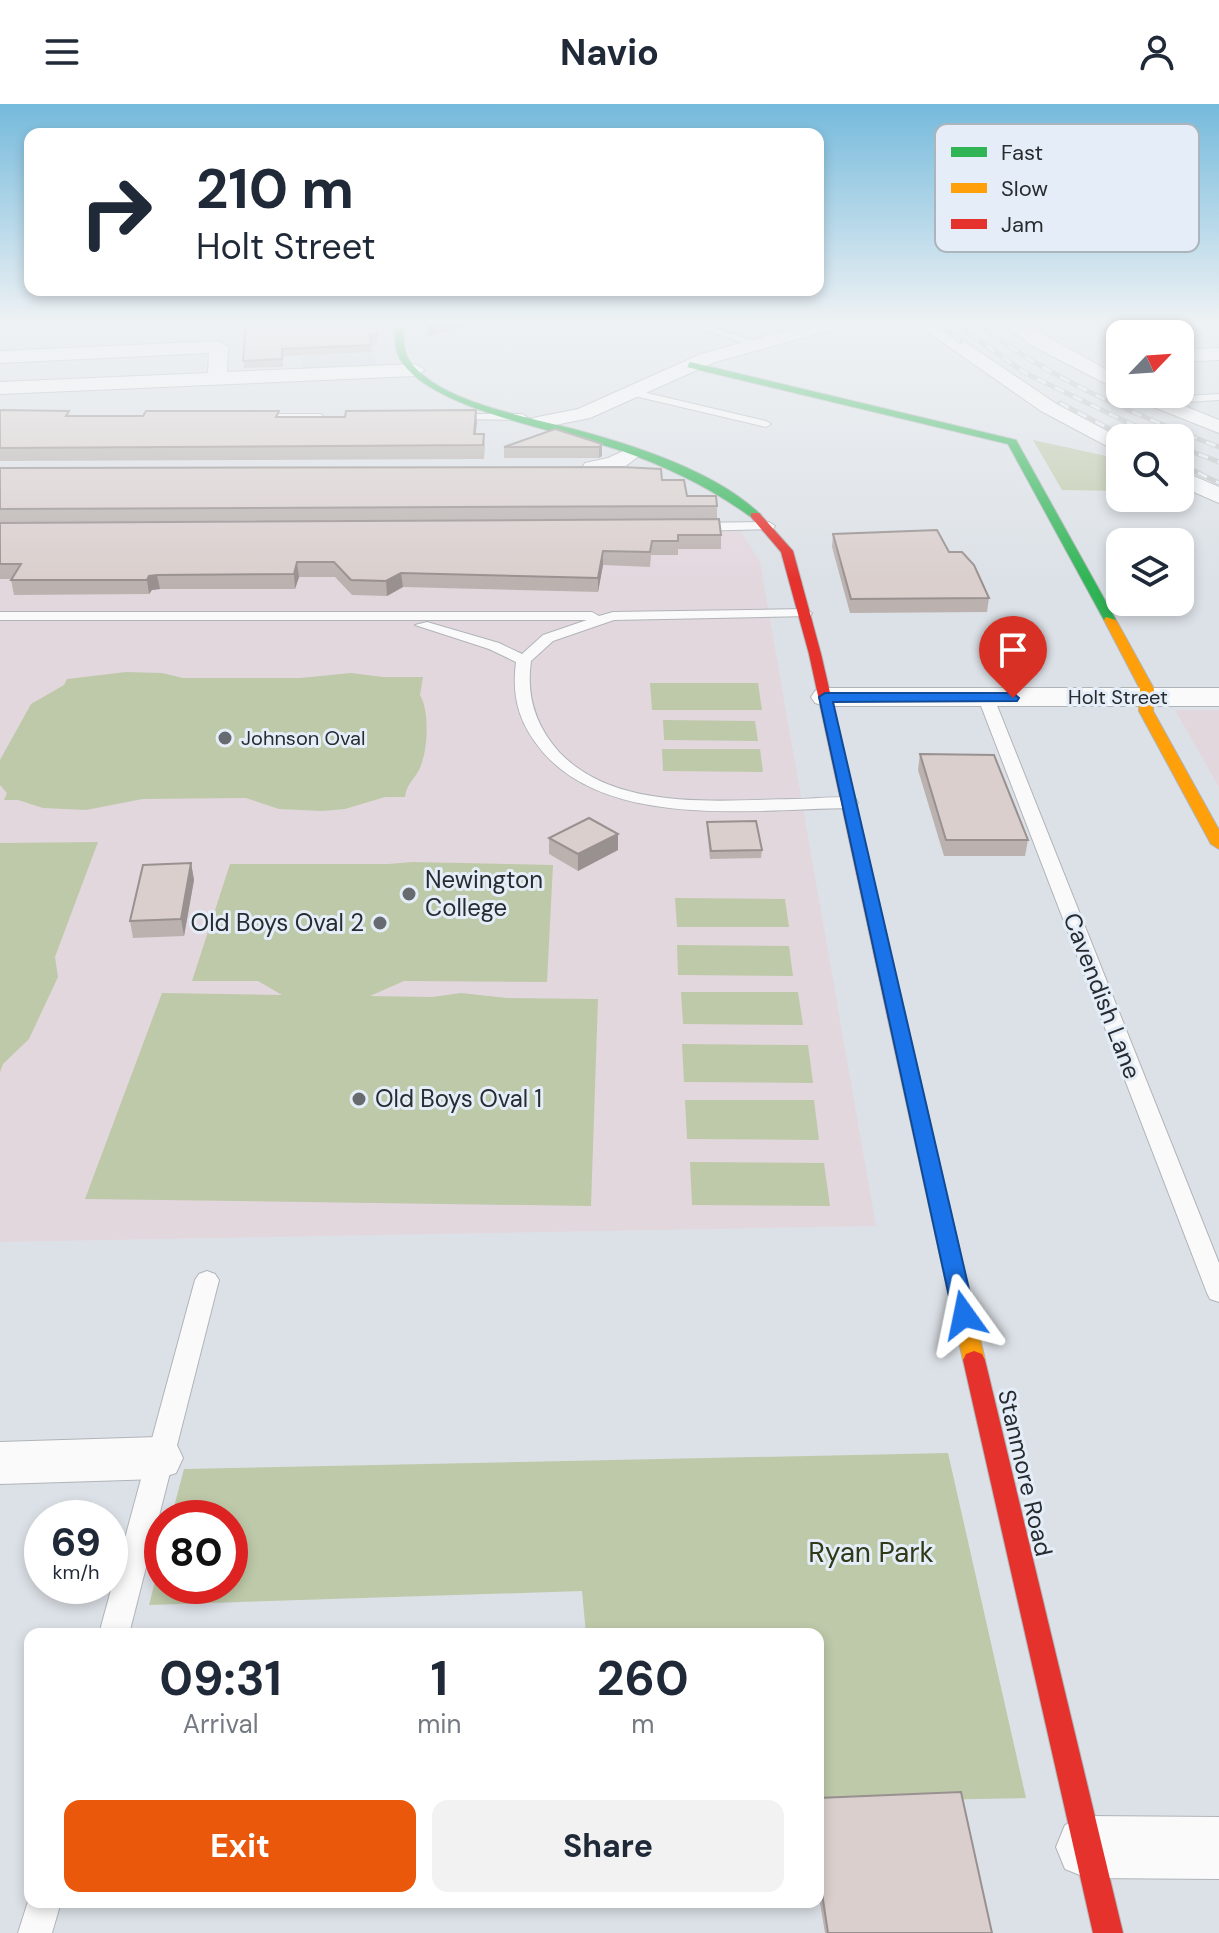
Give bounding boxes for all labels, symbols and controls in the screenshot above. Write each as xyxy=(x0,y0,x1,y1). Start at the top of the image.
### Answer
text: Navio xyxy=(560,29,659,76)
icon: menu xyxy=(40,30,84,74)
icon: person xyxy=(1135,30,1179,74)
legend xyxy=(935,124,1199,252)
text: Fast xyxy=(1001,138,1043,167)
text: 210 m xyxy=(196,152,354,225)
icon: right xyxy=(64,160,168,264)
text: Slow xyxy=(1001,174,1048,203)
text: Jam xyxy=(1001,210,1044,239)
text: Holt Street xyxy=(196,223,376,270)
north arrow xyxy=(1106,320,1194,408)
map controls xyxy=(1106,320,1194,616)
button: search xyxy=(1106,424,1194,512)
button: layers xyxy=(1106,528,1194,616)
pin xyxy=(979,616,1047,698)
icon: arrive xyxy=(991,628,1035,672)
street label: Holt Street xyxy=(1068,684,1168,710)
place label: Johnson Oval xyxy=(241,725,365,751)
marker: Johnson Oval xyxy=(216,729,234,747)
place label: Newington College xyxy=(425,864,543,923)
marker: Newington College xyxy=(400,885,418,903)
place label: Old Boys Oval 2 xyxy=(191,907,364,938)
street label: Cavendish Lane xyxy=(1057,908,1148,1083)
marker: Old Boys Oval 2 xyxy=(371,914,389,932)
place label: Old Boys Oval 1 xyxy=(375,1083,542,1114)
marker: Old Boys Oval 1 xyxy=(350,1090,368,1108)
position arrow xyxy=(922,1273,1006,1357)
street label: Stanmore Road xyxy=(991,1387,1060,1559)
speed limit sign: 80 xyxy=(144,1500,248,1604)
text: 69 xyxy=(51,1516,101,1568)
park label: Ryan Park xyxy=(808,1534,934,1571)
text: km/h xyxy=(52,1559,100,1585)
text: 09:31 xyxy=(159,1647,282,1710)
text: 1 xyxy=(431,1647,448,1710)
text: 260 xyxy=(597,1647,689,1710)
text: Arrival xyxy=(183,1707,258,1741)
text: min xyxy=(417,1707,461,1741)
text: m xyxy=(631,1707,654,1741)
button: Exit xyxy=(64,1800,416,1892)
button: Share xyxy=(432,1800,784,1892)

